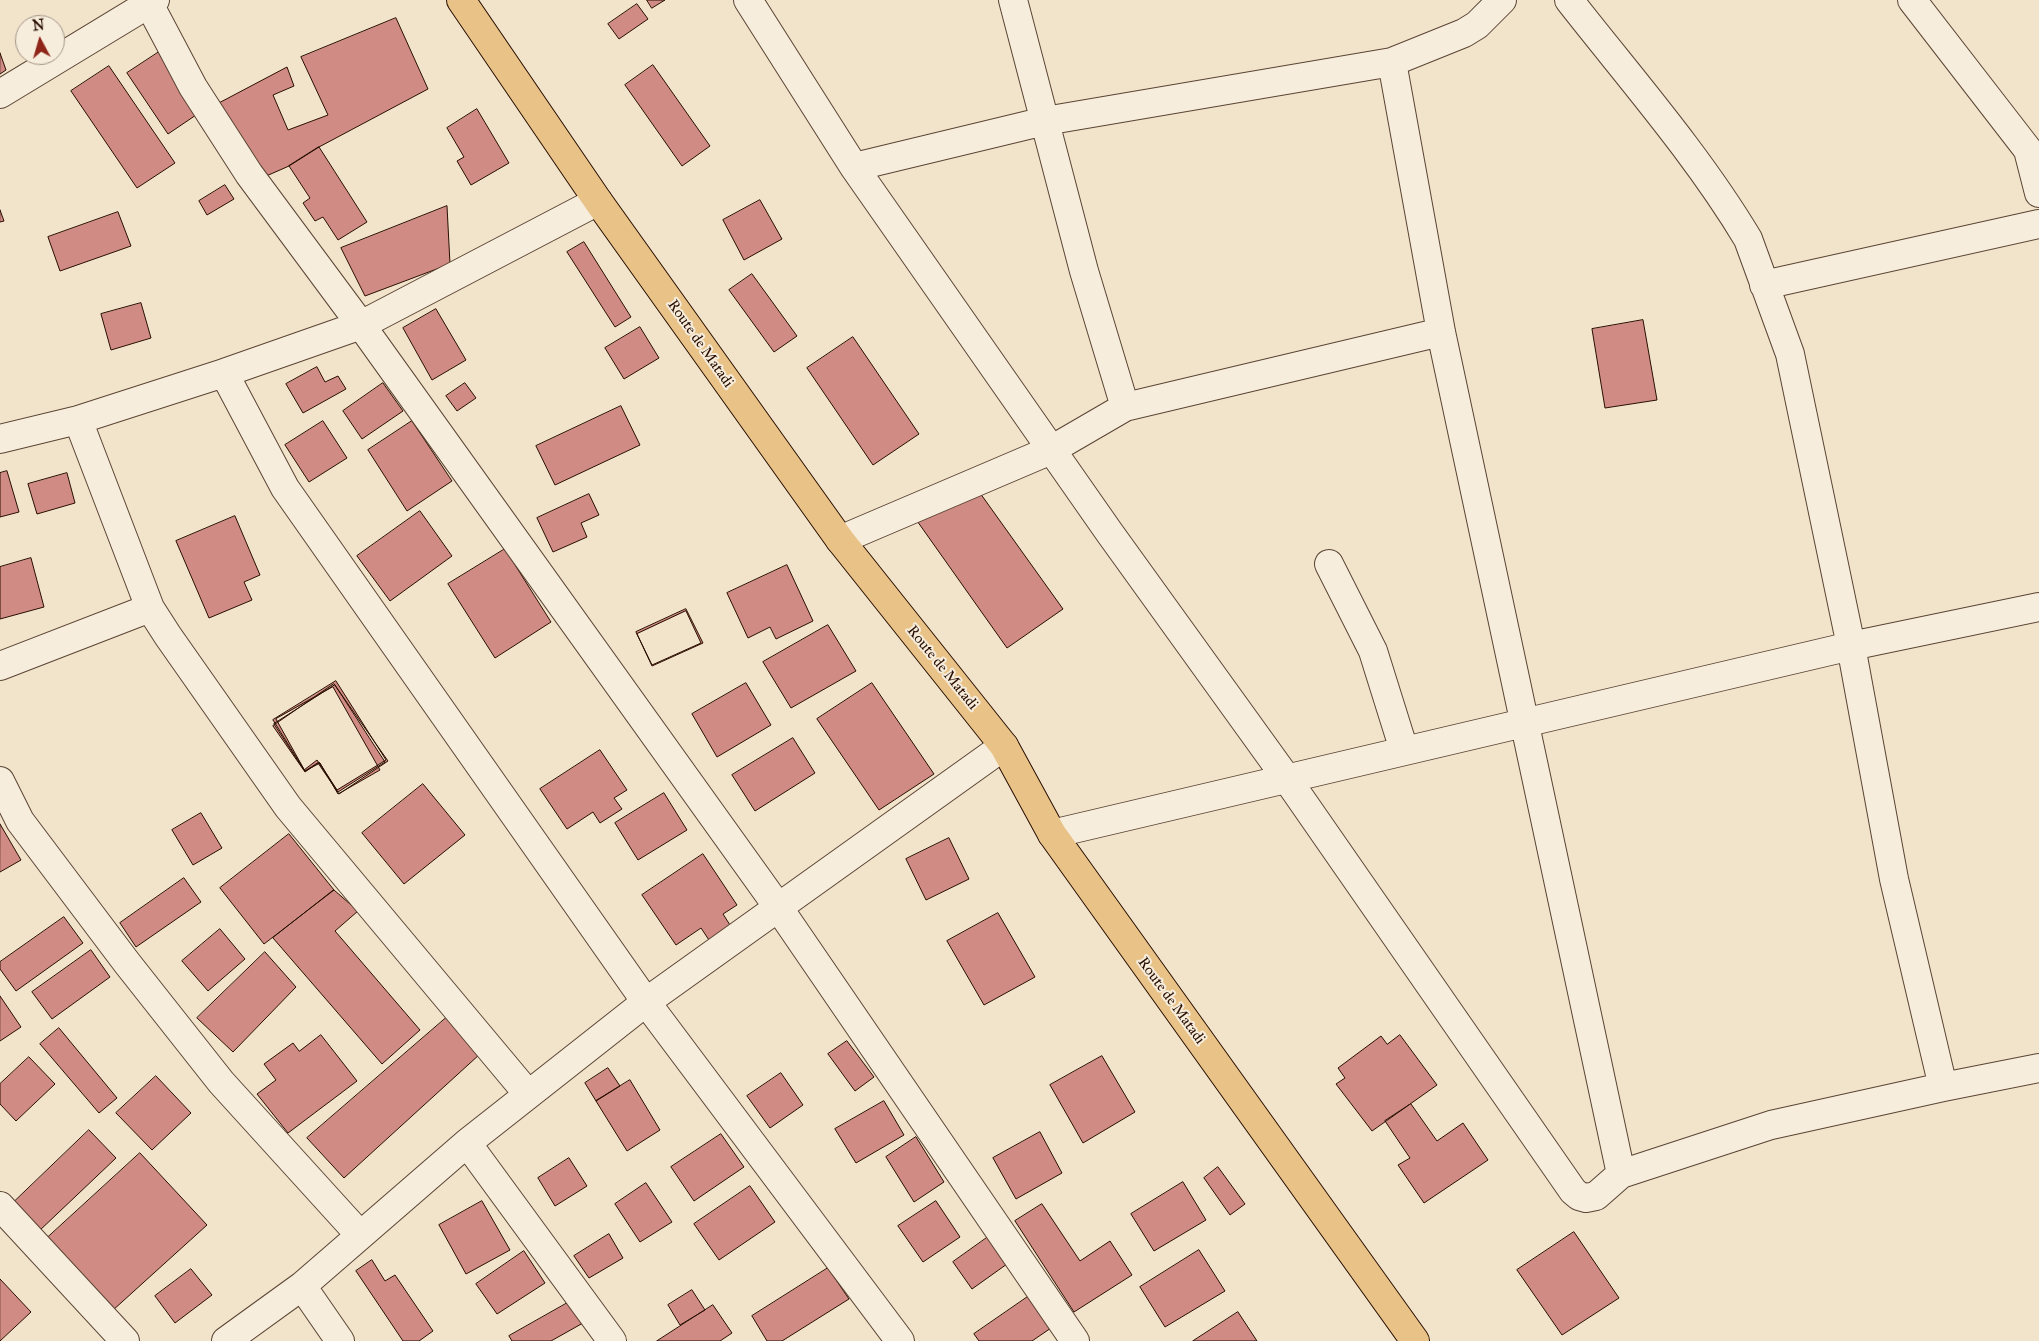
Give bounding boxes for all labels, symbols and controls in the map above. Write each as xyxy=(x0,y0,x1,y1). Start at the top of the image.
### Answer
north arrow xyxy=(15,15,65,65)
text: N xyxy=(32,17,45,35)
street label: Route de Matadi xyxy=(663,297,737,391)
street label: Route de Matadi xyxy=(903,622,981,714)
street label: Route de Matadi xyxy=(1133,954,1209,1048)

